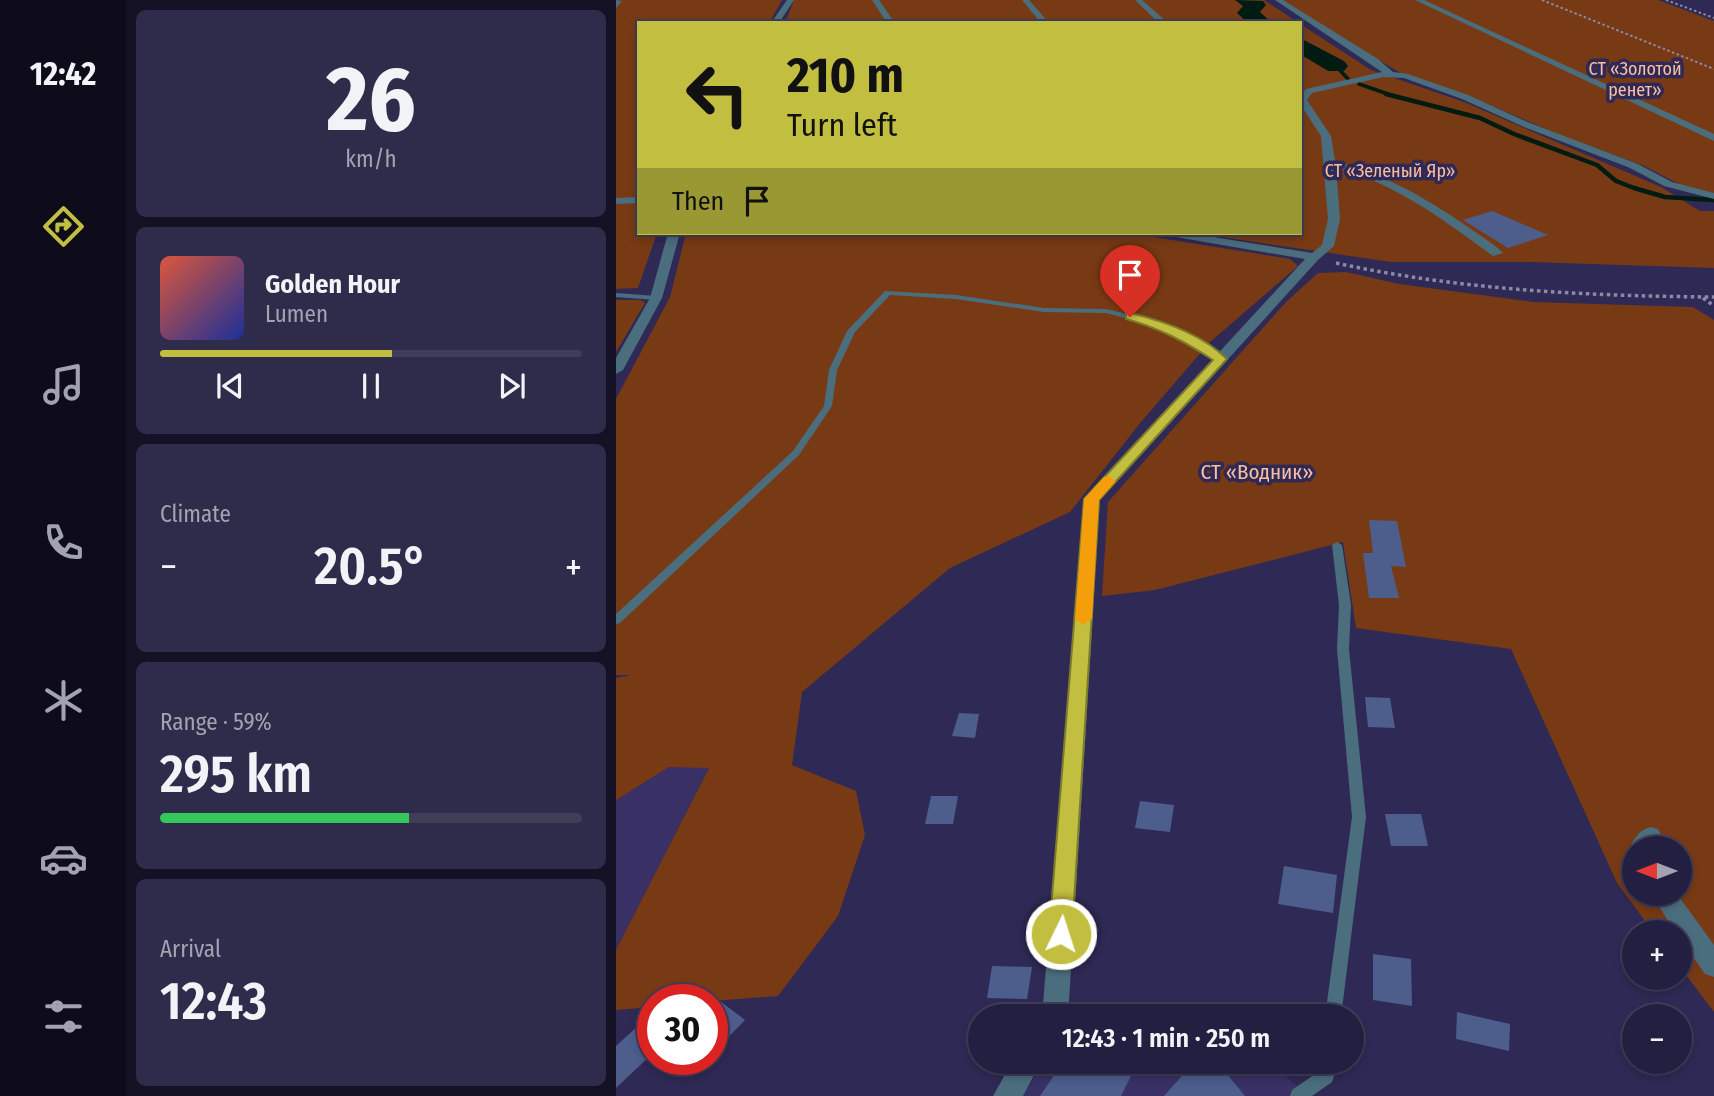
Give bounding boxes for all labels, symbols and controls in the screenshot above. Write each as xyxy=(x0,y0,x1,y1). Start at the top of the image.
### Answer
text: 26 xyxy=(326,45,416,154)
text: 210 m xyxy=(787,46,904,105)
icon: left xyxy=(672,49,763,140)
text: 12:42 xyxy=(30,55,96,93)
park label: СТ «Золотой ренет» xyxy=(1588,58,1682,101)
text: Turn left xyxy=(787,106,897,144)
text: km/h xyxy=(345,145,397,173)
park label: СТ «Зеленый Яр» xyxy=(1325,160,1455,182)
icon: arrive xyxy=(738,182,776,220)
text: Then xyxy=(672,186,724,217)
icon: directions xyxy=(39,202,88,251)
pin xyxy=(1100,245,1160,317)
icon: arrive xyxy=(1111,256,1149,294)
text: Golden Hour xyxy=(265,269,400,300)
text: Lumen xyxy=(265,300,328,328)
icon: music xyxy=(39,360,88,409)
icon: previous xyxy=(211,367,249,405)
icon: pause xyxy=(352,367,390,405)
icon: next xyxy=(493,367,531,405)
park label: СТ «Водник» xyxy=(1201,459,1313,485)
text: Climate xyxy=(160,500,231,528)
icon: phone xyxy=(39,518,88,567)
text: 20.5° xyxy=(314,535,428,598)
text: − xyxy=(160,544,177,590)
text: + xyxy=(565,544,582,590)
icon: climate xyxy=(39,676,88,725)
text: Range · 59% xyxy=(160,708,272,736)
text: 295 km xyxy=(160,743,312,806)
icon: car xyxy=(39,834,88,883)
north arrow xyxy=(1622,836,1692,906)
map controls xyxy=(1622,836,1692,1074)
position arrow xyxy=(1024,897,1098,971)
button: + xyxy=(1622,920,1692,990)
text: Arrival xyxy=(160,935,221,963)
text: 12:43 xyxy=(160,970,267,1033)
speed limit sign: 30 xyxy=(637,984,728,1075)
icon: filters xyxy=(39,992,88,1041)
button: − xyxy=(1622,1004,1692,1074)
text: 12:43 · 1 min · 250 m xyxy=(1062,1023,1270,1054)

